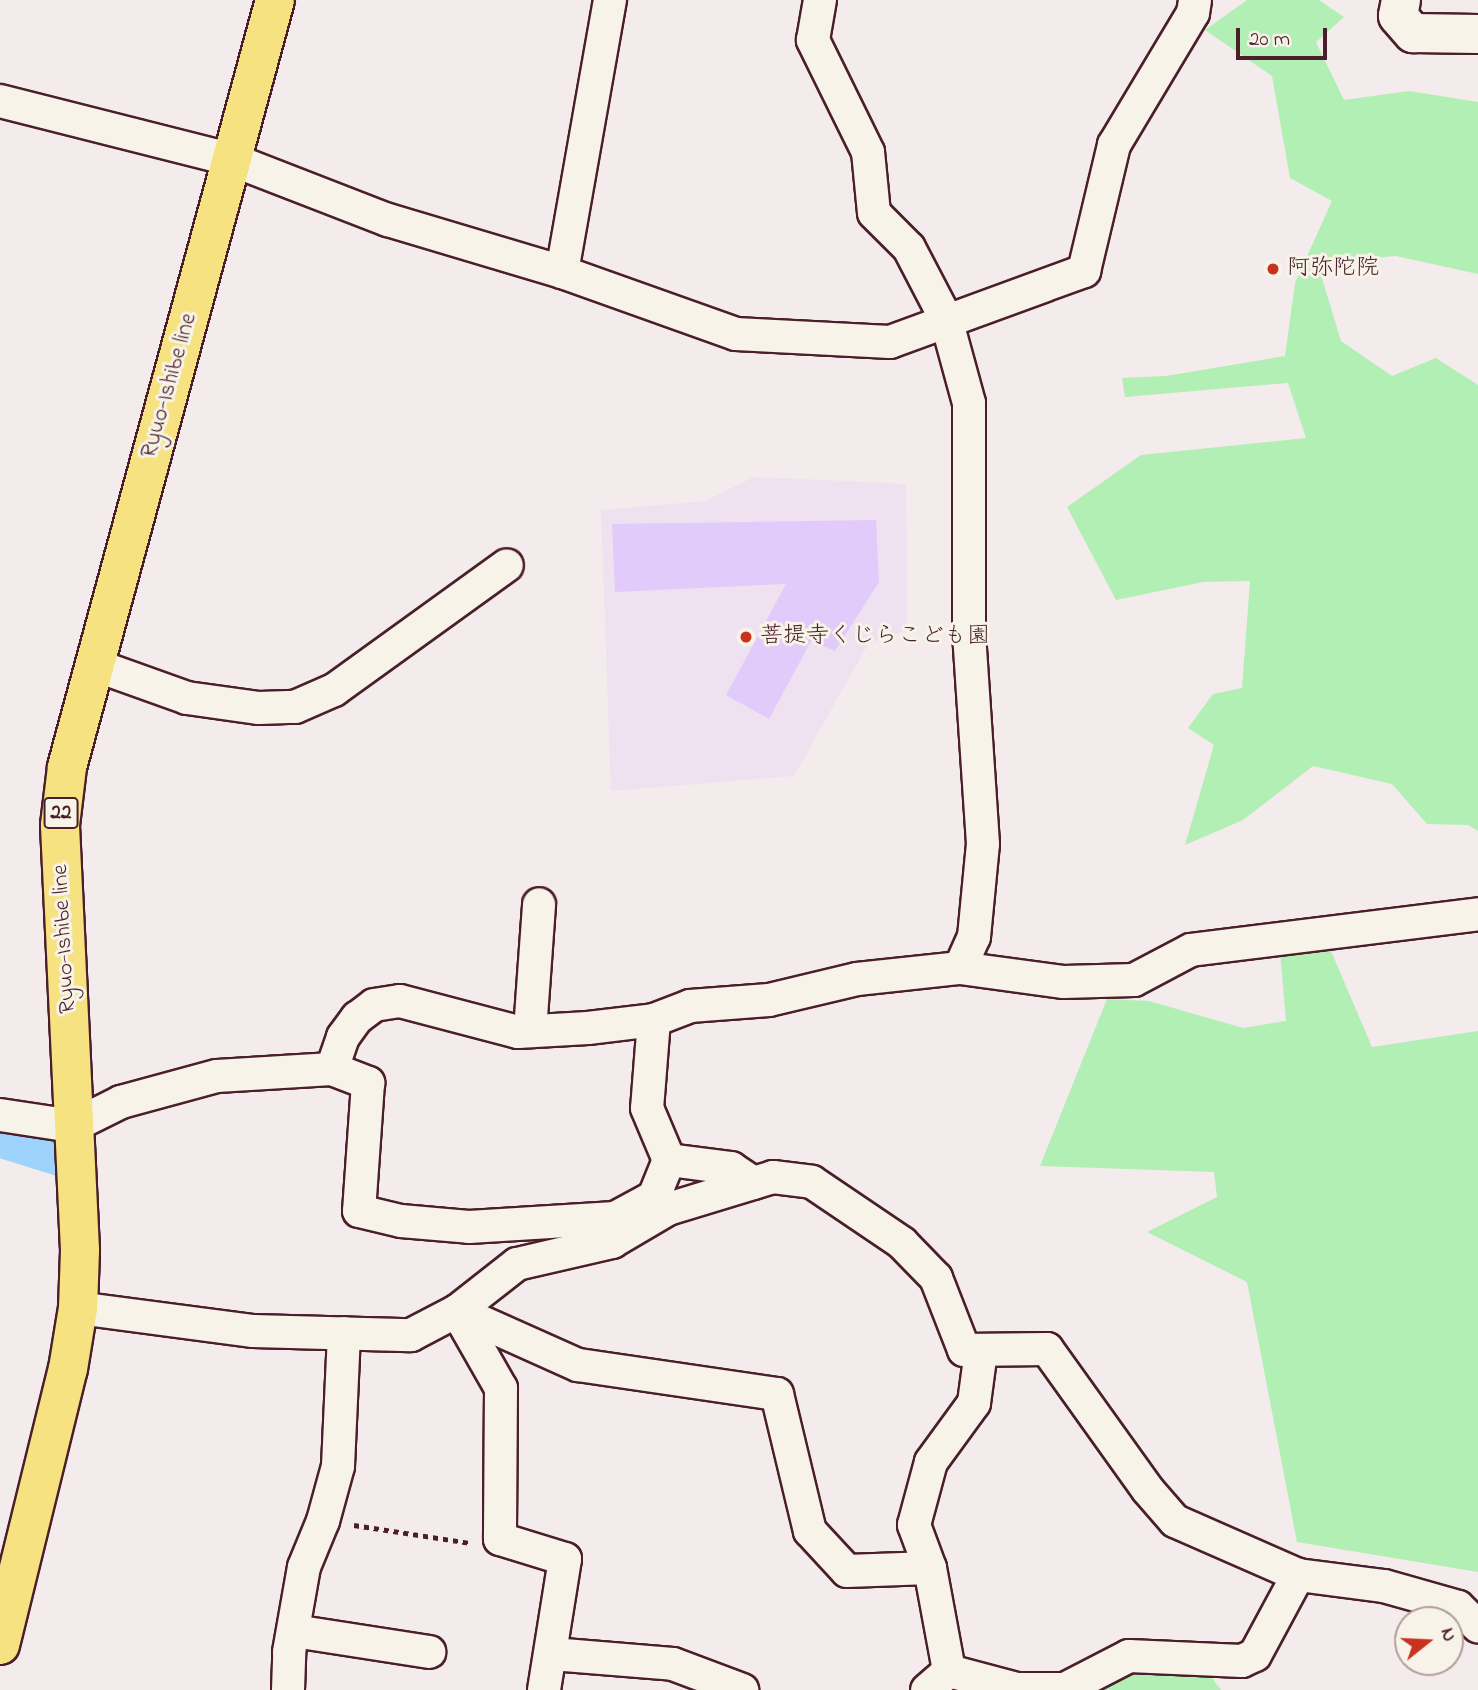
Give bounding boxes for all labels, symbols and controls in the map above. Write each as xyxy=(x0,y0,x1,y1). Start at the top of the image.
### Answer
scale bar xyxy=(1240,14,1331,58)
text: 20 m xyxy=(1249,25,1290,55)
place label: 阿弥陀院 xyxy=(1287,255,1379,283)
marker: 阿弥陀院 xyxy=(1265,261,1281,277)
street label: Ryuo-Ishibe line xyxy=(136,310,204,462)
place label: 菩提寺くじらこども園 xyxy=(760,623,990,651)
marker: 菩提寺くじらこども園 xyxy=(738,629,754,645)
road number: 22 xyxy=(43,796,78,830)
street label: Ryuo-Ishibe line xyxy=(47,864,83,1014)
north arrow xyxy=(1394,1606,1464,1676)
text: N xyxy=(1433,1625,1462,1645)

